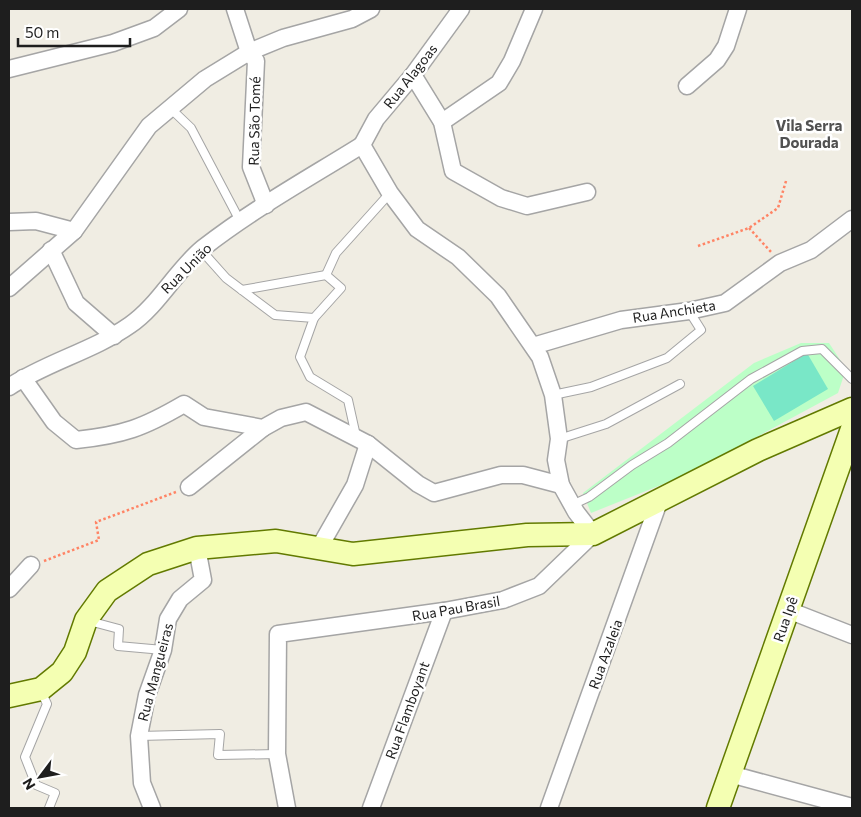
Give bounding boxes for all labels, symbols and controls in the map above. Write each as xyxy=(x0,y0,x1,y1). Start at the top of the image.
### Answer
scale bar xyxy=(18,15,130,47)
text: 50 m xyxy=(25,23,59,41)
street label: Rua Alagoas xyxy=(380,40,440,112)
street label: Rua São Tomé xyxy=(245,76,263,166)
district label: Vila Serra Dourada xyxy=(776,116,842,151)
street label: Rua União xyxy=(157,239,215,297)
street label: Rua Anchieta xyxy=(631,296,717,326)
street label: Rua Pau Brasil xyxy=(411,592,501,624)
street label: Rua Ipê xyxy=(769,594,801,644)
street label: Rua Azaleia xyxy=(585,617,625,691)
street label: Rua Mangueiras xyxy=(134,621,176,723)
street label: Rua Flamboyant xyxy=(381,659,433,761)
north arrow xyxy=(15,752,65,802)
text: N xyxy=(19,775,39,793)

